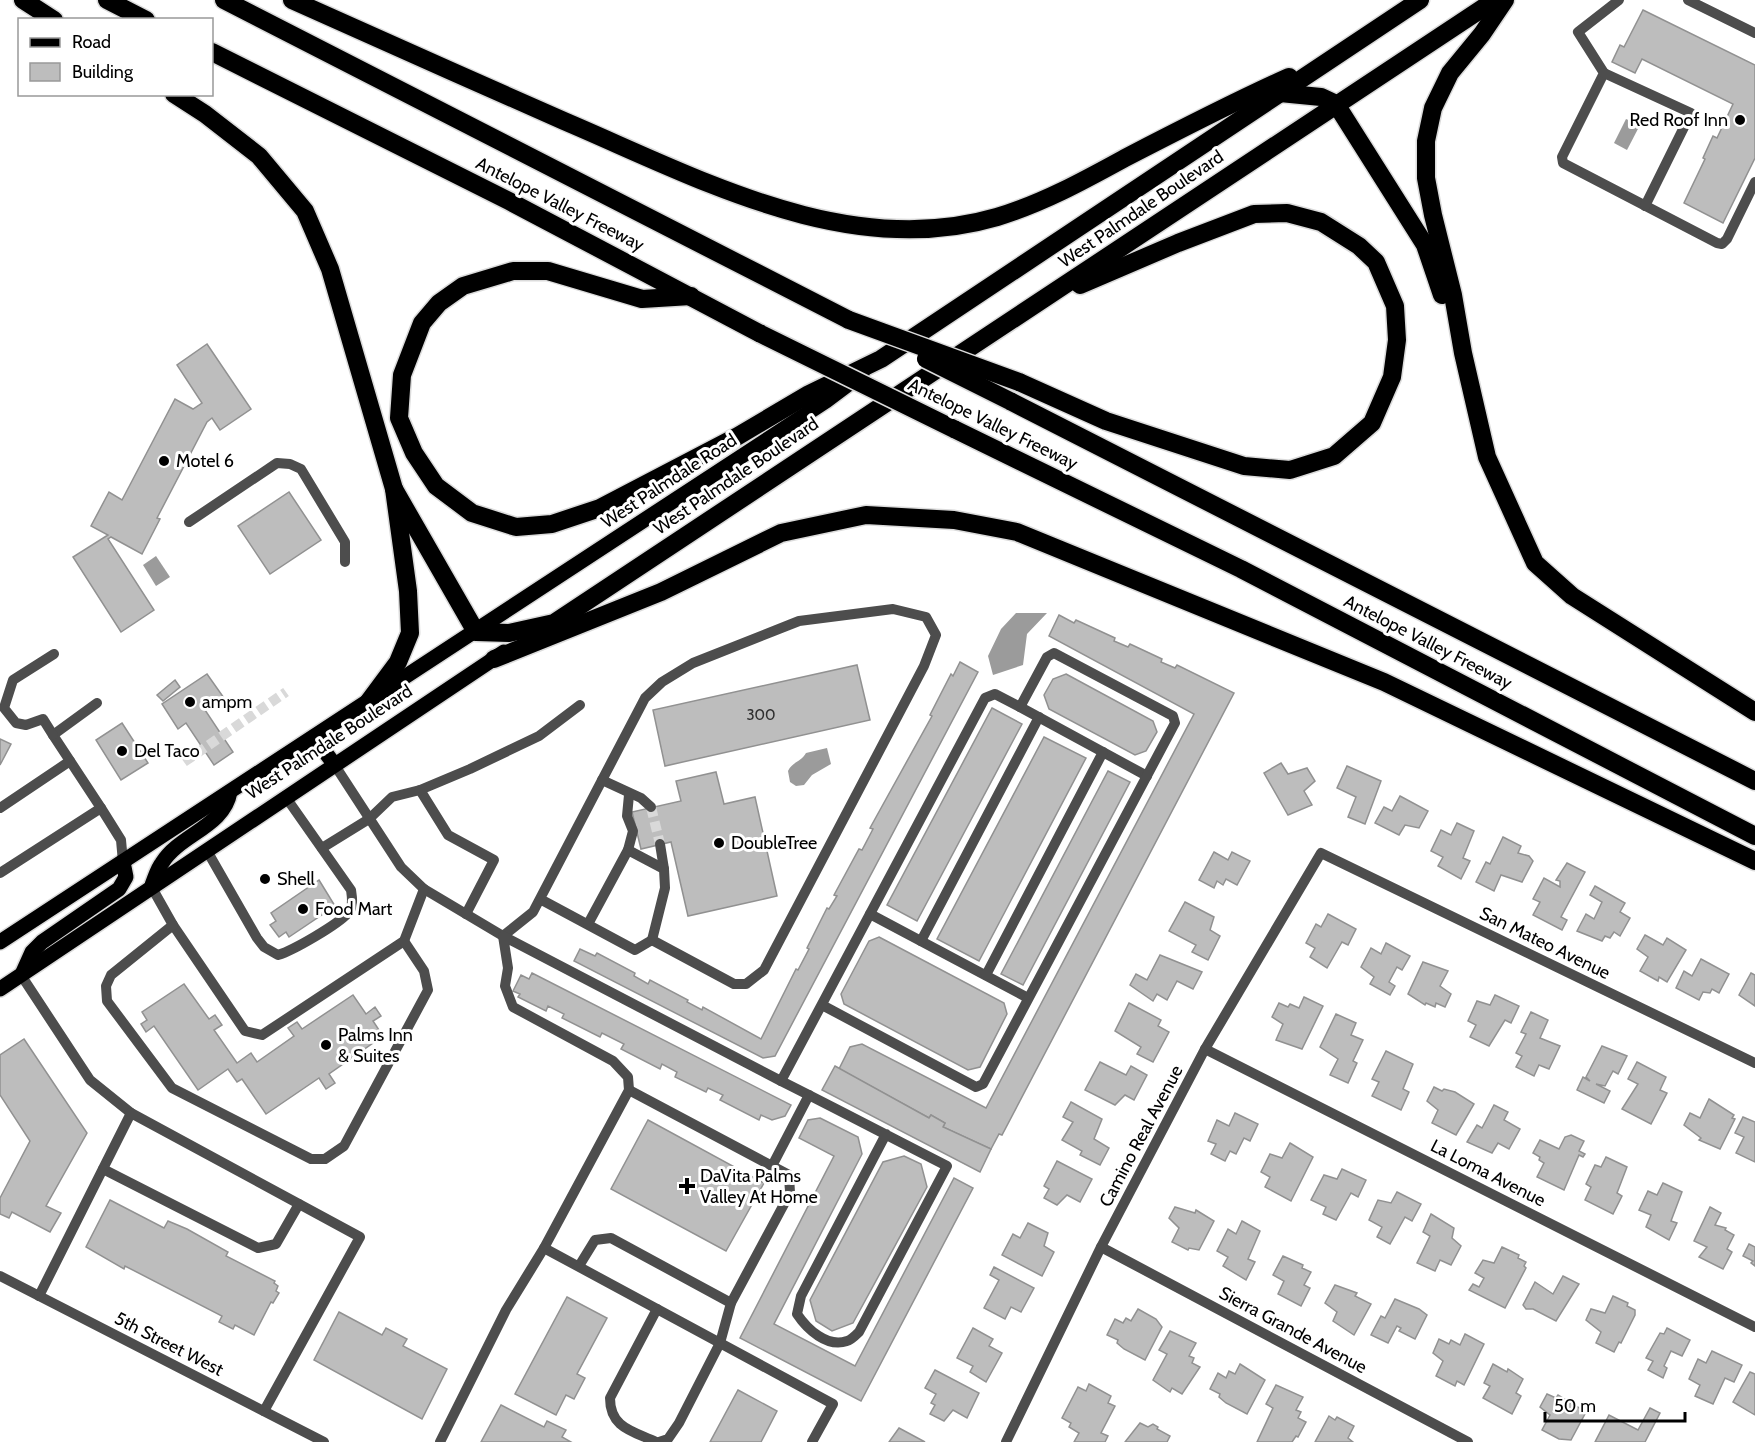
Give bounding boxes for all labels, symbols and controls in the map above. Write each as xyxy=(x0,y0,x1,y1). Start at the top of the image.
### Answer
legend xyxy=(18,18,213,96)
text: Road xyxy=(72,31,111,53)
text: Building xyxy=(72,61,134,83)
place label: Red Roof Inn xyxy=(1629,109,1728,131)
marker: Red Roof Inn xyxy=(1733,113,1747,127)
street label: West Palmdale Boulevard xyxy=(1054,146,1228,272)
street label: Antelope Valley Freeway xyxy=(472,152,648,256)
street label: Antelope Valley Freeway xyxy=(905,373,1081,475)
street label: West Palmdale Boulevard xyxy=(649,413,823,539)
street label: West Palmdale Road xyxy=(597,429,741,533)
place label: Motel 6 xyxy=(176,450,234,472)
marker: Motel 6 xyxy=(157,454,171,468)
street label: Antelope Valley Freeway xyxy=(1340,590,1516,694)
street label: West Palmdale Boulevard xyxy=(242,680,416,804)
place label: ampm xyxy=(202,691,252,713)
marker: ampm xyxy=(183,695,197,709)
house number: 300 xyxy=(746,706,776,724)
place label: Del Taco xyxy=(134,740,200,762)
marker: Del Taco xyxy=(115,744,129,758)
place label: DoubleTree xyxy=(731,832,817,854)
marker: DoubleTree xyxy=(712,836,726,850)
place label: Shell xyxy=(277,868,316,890)
marker: Shell xyxy=(258,872,272,886)
place label: Food Mart xyxy=(315,898,392,920)
marker: Food Mart xyxy=(296,902,310,916)
street label: San Mateo Avenue xyxy=(1476,902,1614,984)
place label: Palms Inn & Suites xyxy=(338,1024,413,1067)
marker: Palms Inn & Suites xyxy=(319,1038,333,1052)
street label: Camino Real Avenue xyxy=(1094,1061,1188,1211)
street label: La Loma Avenue xyxy=(1427,1135,1549,1211)
place label: DaVita Palms Valley At Home xyxy=(700,1165,818,1208)
marker: DaVita Palms Valley At Home xyxy=(678,1177,696,1195)
street label: Sierra Grande Avenue xyxy=(1215,1282,1371,1378)
street label: 5th Street West xyxy=(111,1307,227,1381)
scale bar xyxy=(1545,1385,1684,1423)
text: 50 m xyxy=(1554,1395,1596,1417)

